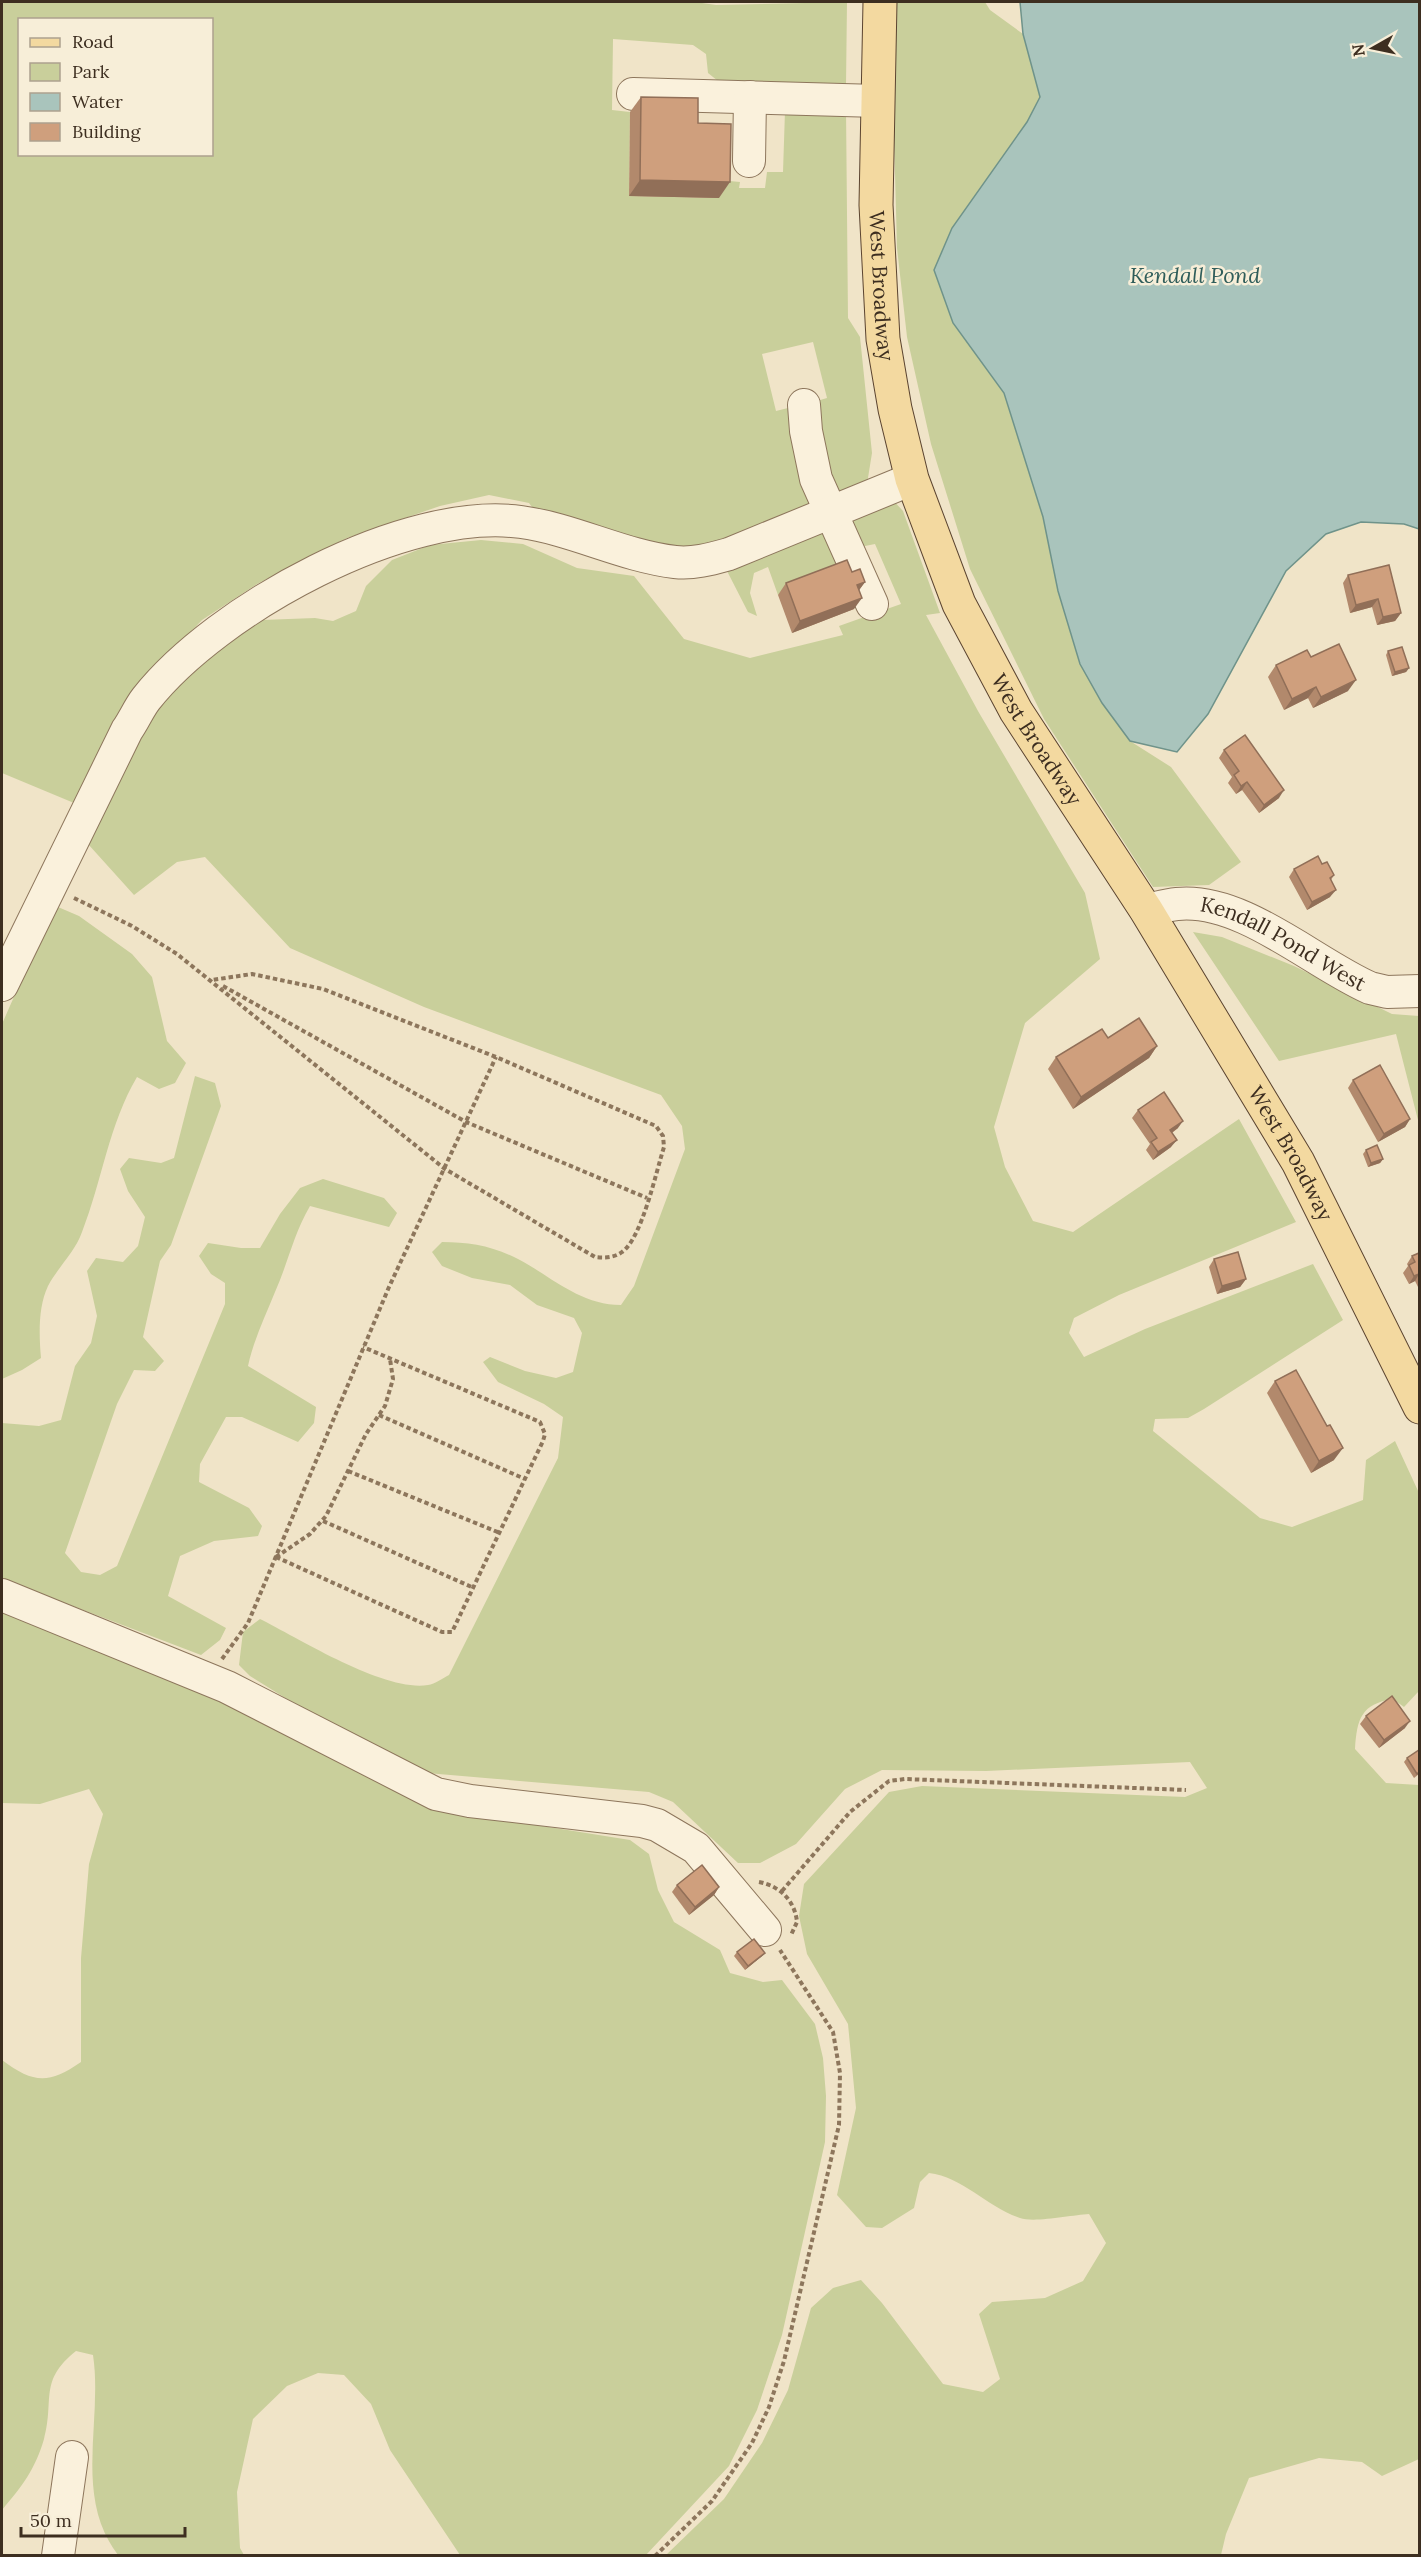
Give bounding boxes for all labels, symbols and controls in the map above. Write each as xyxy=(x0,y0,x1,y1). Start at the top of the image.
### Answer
legend xyxy=(18,18,213,156)
north arrow xyxy=(1343,18,1403,78)
text: Road xyxy=(72,30,114,53)
text: N xyxy=(1347,43,1369,58)
text: Park xyxy=(72,60,110,83)
text: Water xyxy=(72,90,123,113)
text: Building xyxy=(72,120,142,143)
street label: West Broadway xyxy=(863,210,901,363)
water label: Kendall Pond xyxy=(1130,261,1261,289)
street label: West Broadway xyxy=(986,669,1088,810)
street label: Kendall Pond West xyxy=(1198,890,1371,997)
street label: West Broadway xyxy=(1242,1081,1339,1225)
scale bar xyxy=(21,2500,184,2538)
text: 50 m xyxy=(30,2509,72,2532)

